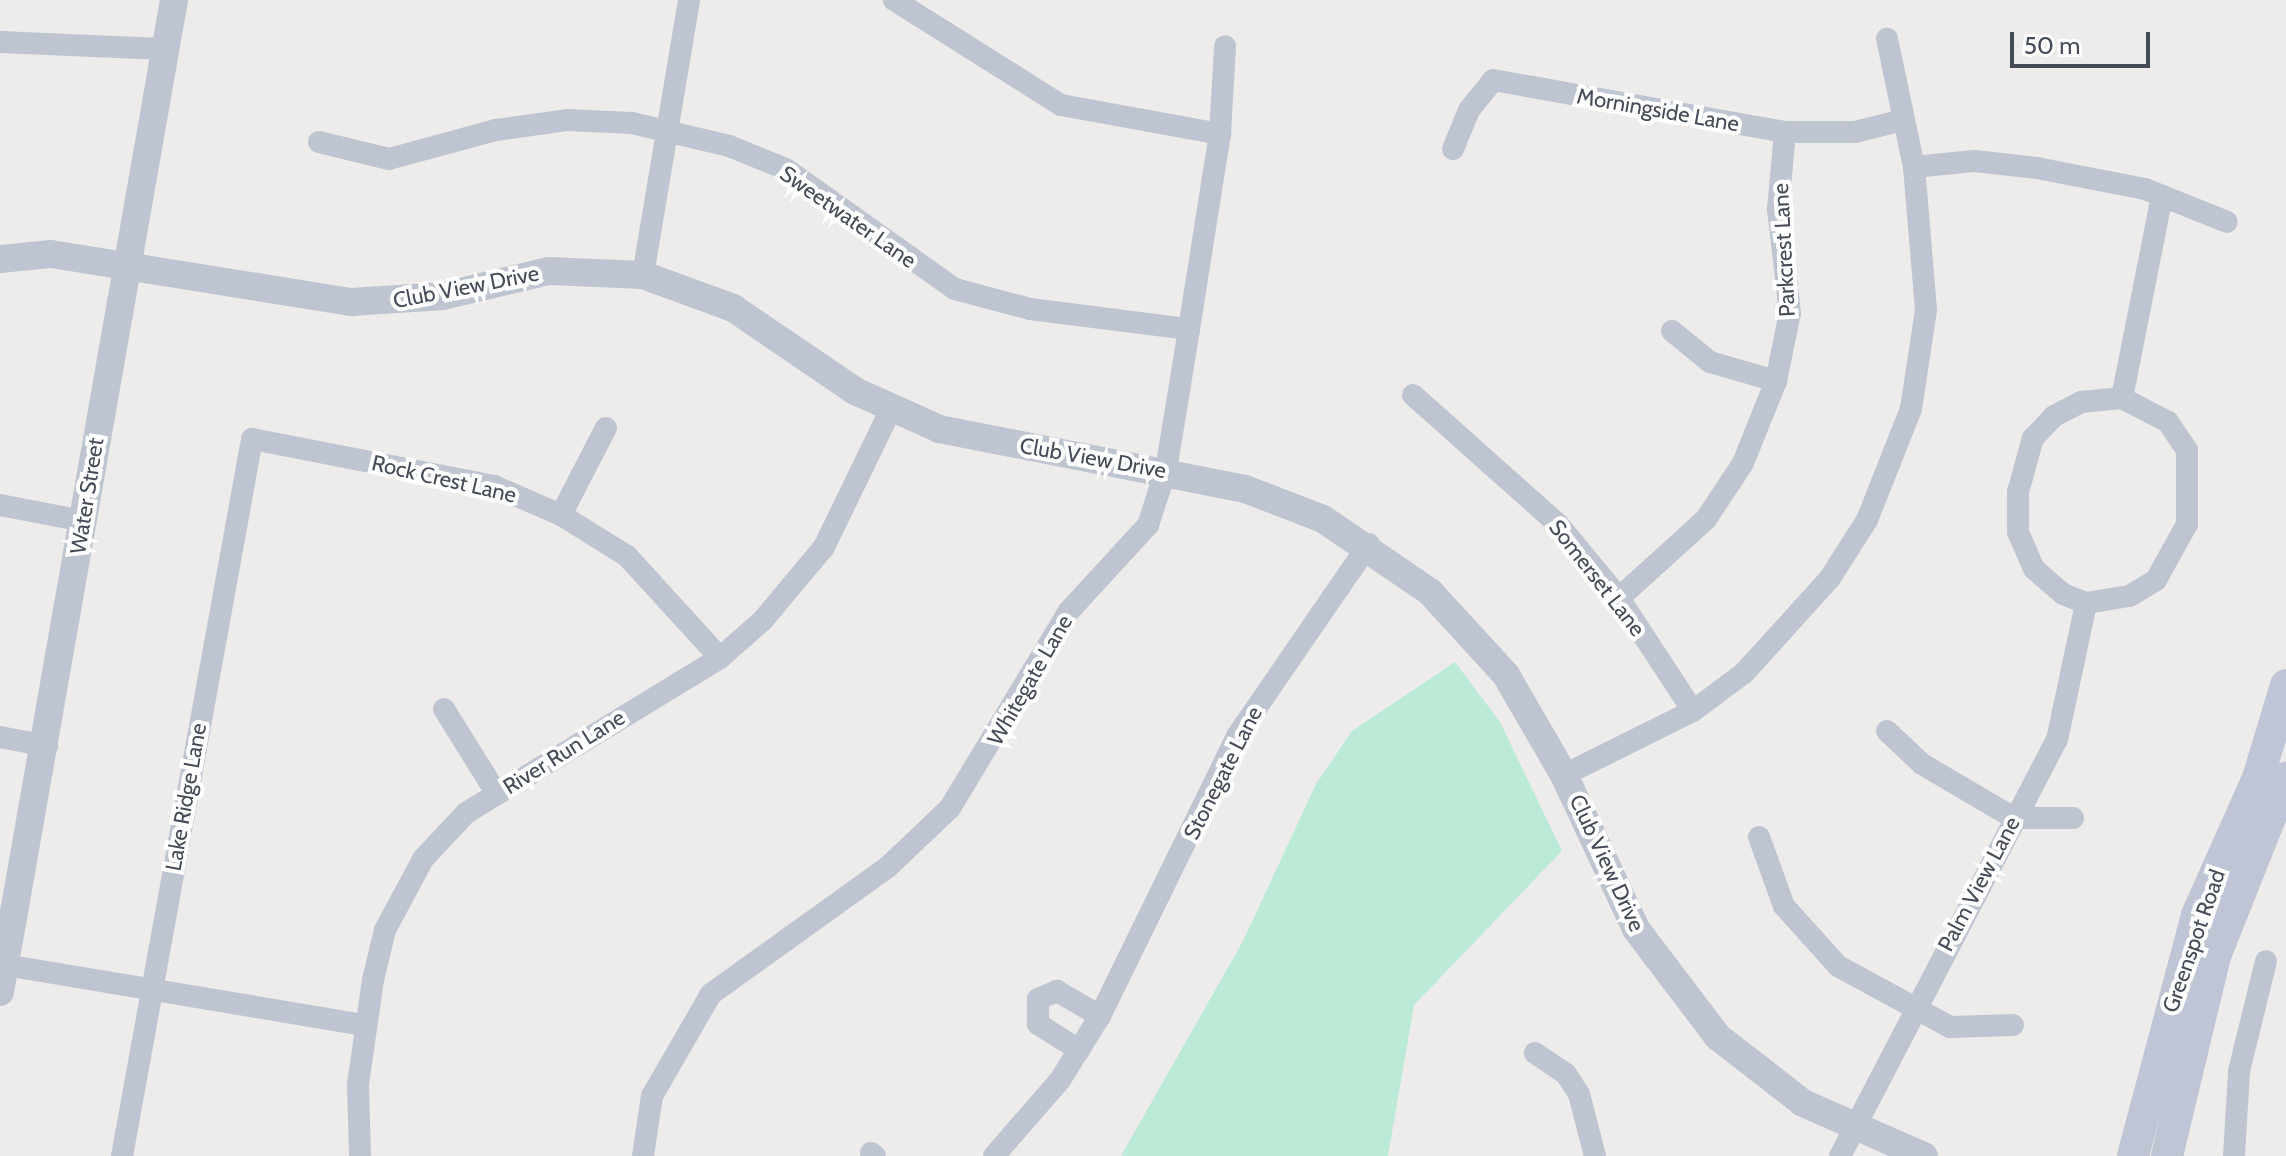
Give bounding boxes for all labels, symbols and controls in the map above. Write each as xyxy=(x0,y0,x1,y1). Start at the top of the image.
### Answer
scale bar xyxy=(2014,16,2154,66)
text: 50 m xyxy=(2024,31,2080,60)
street label: Morningside Lane xyxy=(1575,83,1741,137)
street label: Sweetwater Lane xyxy=(775,160,921,274)
street label: Parkcrest Lane xyxy=(1767,183,1801,317)
street label: Club View Drive xyxy=(391,260,541,314)
street label: Club View Drive xyxy=(1018,432,1168,484)
street label: Water Street xyxy=(65,436,109,556)
street label: Rock Crest Lane xyxy=(369,450,519,508)
street label: Somerset Lane xyxy=(1543,515,1651,641)
street label: Whitegate Lane xyxy=(982,610,1078,750)
street label: Stonegate Lane xyxy=(1178,702,1268,844)
street label: River Run Lane xyxy=(498,704,630,800)
street label: Lake Ridge Lane xyxy=(160,721,212,873)
street label: Club View Drive xyxy=(1564,790,1650,936)
street label: Palm View Lane xyxy=(1932,812,2026,956)
street label: Greenspot Road xyxy=(2157,866,2231,1016)

